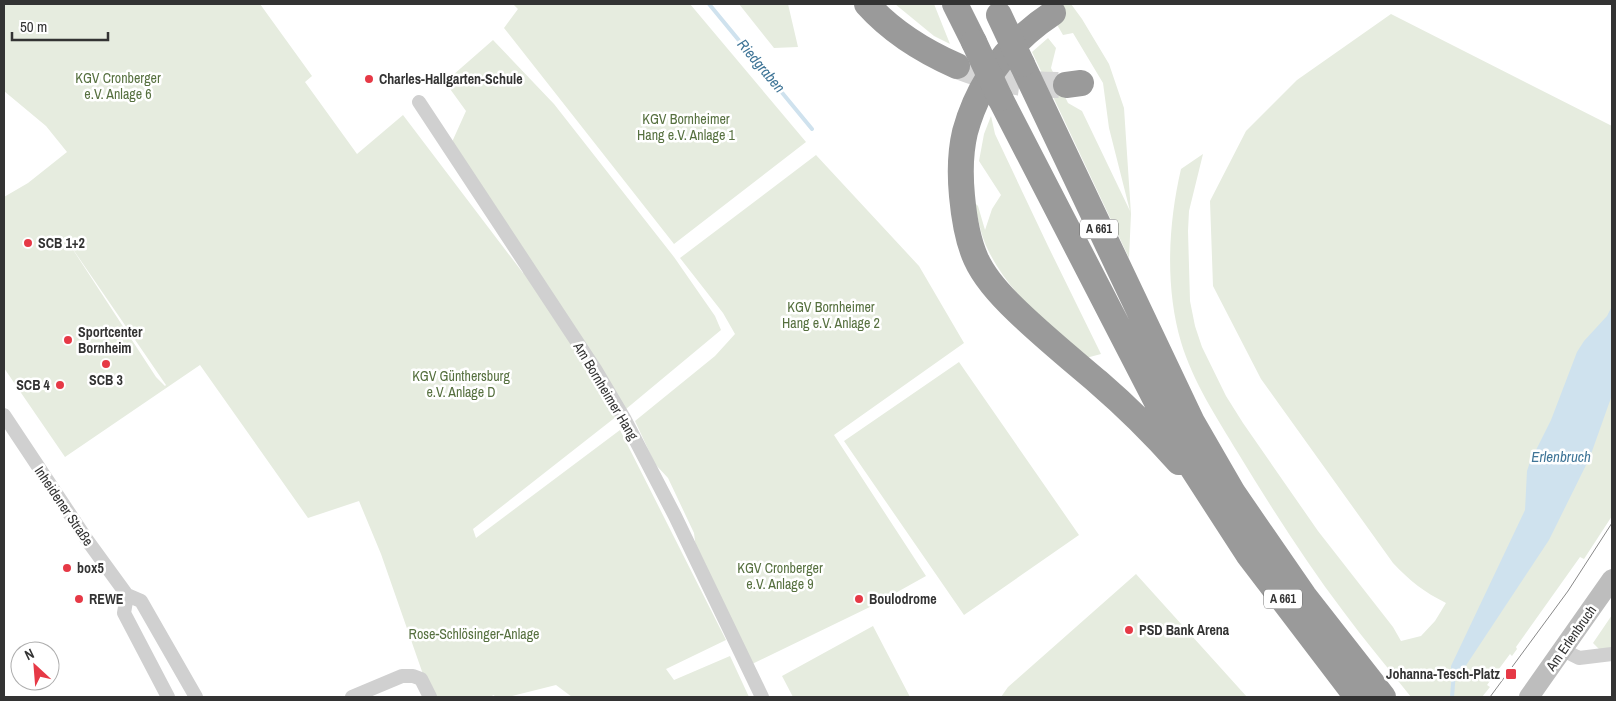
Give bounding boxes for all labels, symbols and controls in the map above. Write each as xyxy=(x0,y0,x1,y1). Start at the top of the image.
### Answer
scale bar xyxy=(12,10,109,42)
text: 50 m xyxy=(20,16,47,37)
water label: Riedgraben xyxy=(733,34,790,97)
park label: KGV Cronberger e.V. Anlage 6 xyxy=(75,69,161,103)
place label: Charles-Hallgarten-Schule xyxy=(379,70,523,88)
marker: Charles-Hallgarten-Schule xyxy=(363,73,375,85)
park label: KGV Bornheimer Hang e.V. Anlage 1 xyxy=(637,110,736,144)
road number: A 661 xyxy=(1080,220,1118,238)
place label: SCB 1+2 xyxy=(38,234,85,252)
marker: SCB 1+2 xyxy=(22,237,34,249)
park label: KGV Bornheimer Hang e.V. Anlage 2 xyxy=(782,298,880,332)
place label: Sportcenter Bornheim xyxy=(78,323,143,357)
marker: Sportcenter Bornheim xyxy=(62,334,74,346)
street label: Am Bornheimer Hang xyxy=(569,338,643,444)
marker: SCB 3 xyxy=(100,358,112,370)
park label: KGV Günthersburg e.V. Anlage D xyxy=(412,367,510,401)
place label: SCB 3 xyxy=(89,371,123,389)
place label: SCB 4 xyxy=(16,376,51,394)
marker: SCB 4 xyxy=(54,379,66,391)
water label: Erlenbruch xyxy=(1531,446,1591,467)
street label: Inheidener Straße xyxy=(31,463,97,549)
place label: box5 xyxy=(77,559,104,577)
park label: KGV Cronberger e.V. Anlage 9 xyxy=(737,559,823,593)
marker: box5 xyxy=(61,562,73,574)
place label: REWE xyxy=(89,590,124,608)
place label: Boulodrome xyxy=(869,590,937,608)
road number: A 661 xyxy=(1264,590,1302,608)
marker: REWE xyxy=(73,593,85,605)
marker: Boulodrome xyxy=(853,593,865,605)
street label: Am Erlenbruch xyxy=(1541,602,1600,675)
place label: PSD Bank Arena xyxy=(1139,621,1230,639)
marker: PSD Bank Arena xyxy=(1123,624,1135,636)
park label: Rose-Schlösinger-Anlage xyxy=(409,625,539,643)
north arrow xyxy=(10,641,60,691)
text: N xyxy=(22,644,37,664)
place label: Johanna-Tesch-Platz xyxy=(1386,665,1500,683)
marker: Johanna-Tesch-Platz xyxy=(1504,667,1518,681)

